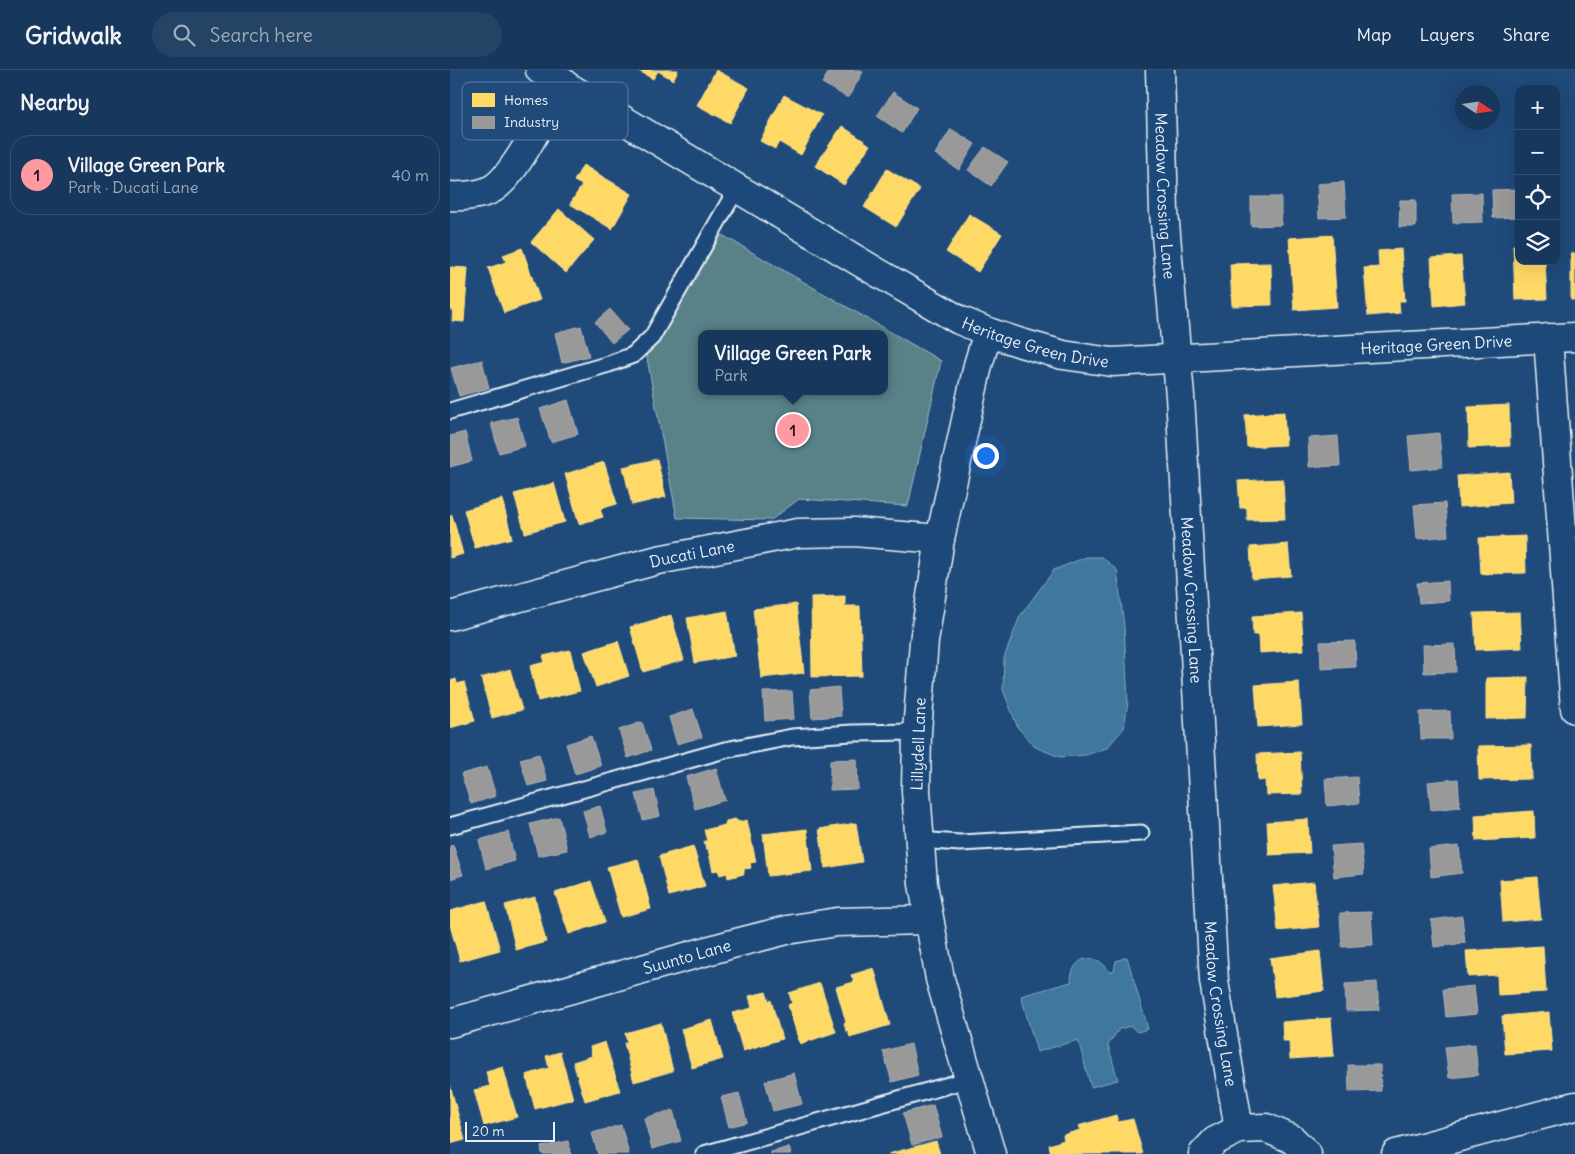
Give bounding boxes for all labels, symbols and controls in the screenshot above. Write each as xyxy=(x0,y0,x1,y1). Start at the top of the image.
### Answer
search box xyxy=(152,12,502,57)
text: Gridwalk xyxy=(25,20,122,50)
icon: search xyxy=(170,21,198,49)
text: Search here xyxy=(210,23,313,47)
text: Map xyxy=(1356,23,1391,46)
text: Layers xyxy=(1419,23,1475,46)
text: Share xyxy=(1503,23,1550,46)
legend xyxy=(462,82,628,140)
north arrow xyxy=(1455,85,1500,130)
map controls xyxy=(1515,85,1560,265)
button: + xyxy=(1515,85,1560,130)
text: Nearby xyxy=(20,89,90,116)
text: Homes xyxy=(504,91,548,109)
street label: Meadow Crossing Lane xyxy=(1151,112,1180,280)
text: Industry xyxy=(504,113,559,131)
button: − xyxy=(1515,130,1560,175)
text: Village Green Park xyxy=(68,153,225,177)
text: 1 xyxy=(34,165,40,185)
text: 40 m xyxy=(391,165,429,185)
button: locate xyxy=(1515,175,1560,220)
text: Park · Ducati Lane xyxy=(68,177,198,197)
button: layers xyxy=(1515,220,1560,265)
street label: Heritage Green Drive xyxy=(959,312,1110,371)
popup xyxy=(698,330,888,395)
street label: Heritage Green Drive xyxy=(1360,330,1513,359)
text: Village Green Park xyxy=(715,341,871,365)
text: Park xyxy=(715,365,748,385)
pin: 1 xyxy=(777,411,809,449)
your location xyxy=(973,443,999,469)
street label: Meadow Crossing Lane xyxy=(1177,516,1207,684)
street label: Ducati Lane xyxy=(647,535,736,572)
street label: Lillydell Lane xyxy=(906,697,930,791)
street label: Meadow Crossing Lane xyxy=(1201,920,1242,1088)
street label: Suunto Lane xyxy=(641,935,733,978)
scale bar xyxy=(465,1119,555,1142)
text: 20 m xyxy=(472,1122,505,1140)

